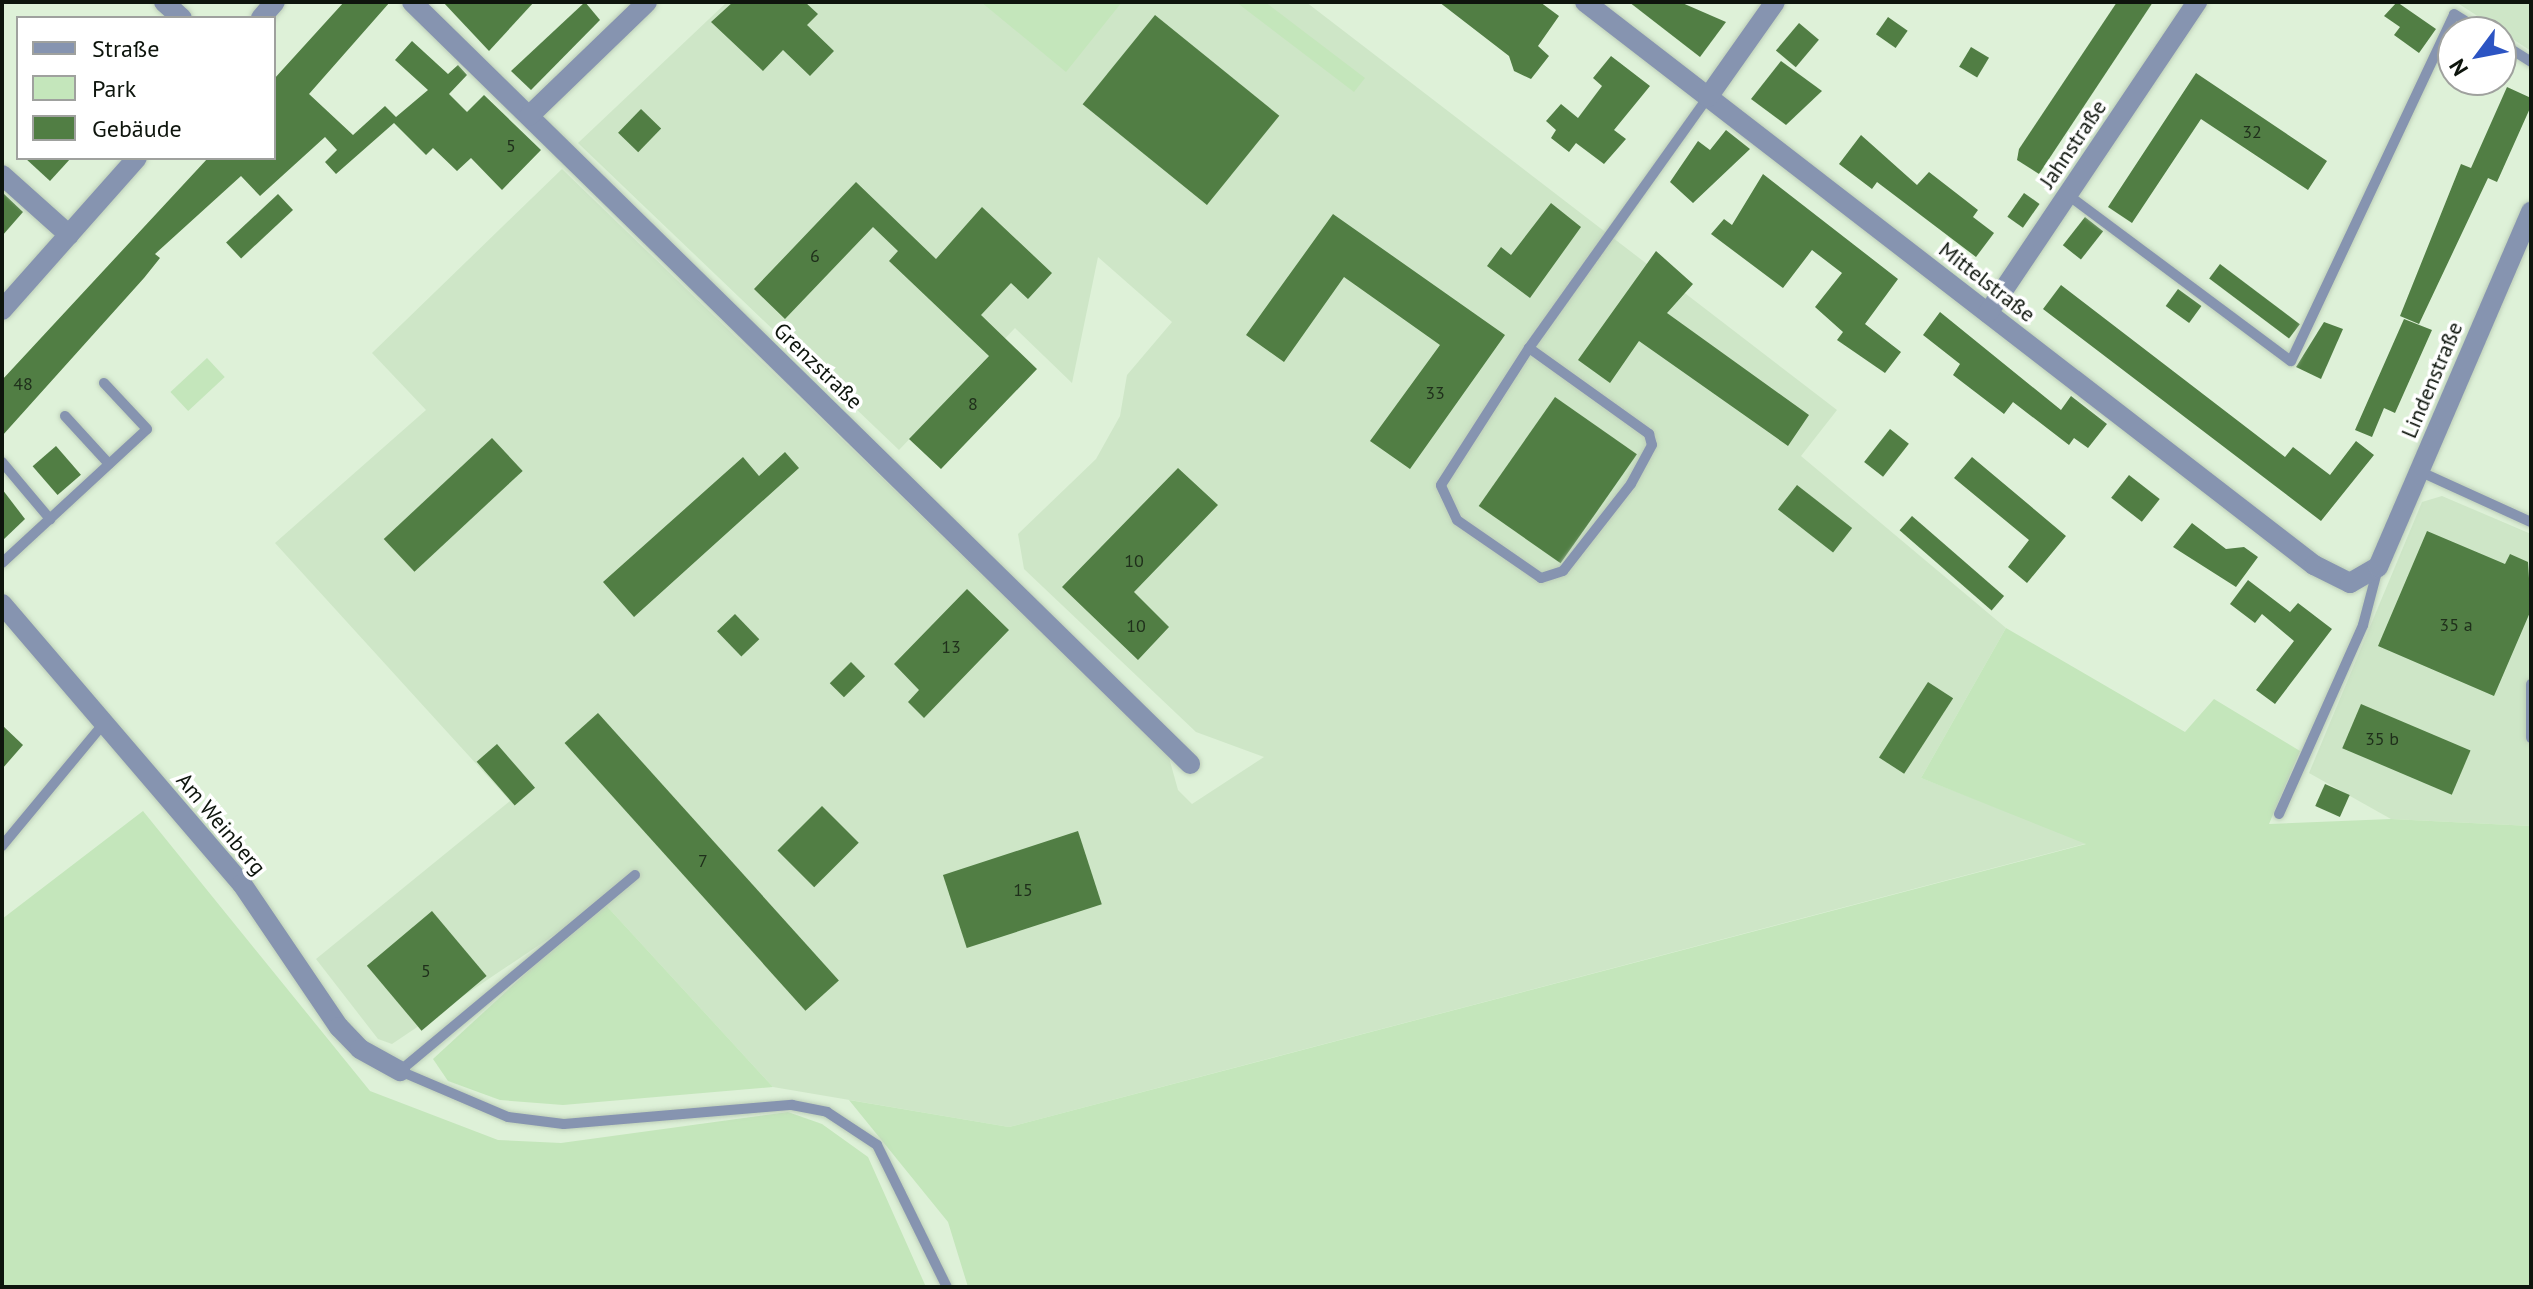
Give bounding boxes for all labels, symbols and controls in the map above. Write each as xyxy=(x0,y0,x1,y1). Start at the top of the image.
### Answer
legend xyxy=(16,16,276,160)
north arrow xyxy=(2437,16,2517,96)
text: Straße xyxy=(92,33,159,64)
text: N xyxy=(2443,54,2474,81)
text: Park xyxy=(92,73,136,104)
street label: Jahnstraße xyxy=(2034,95,2112,193)
text: Gebäude xyxy=(92,113,182,144)
house number: 32 xyxy=(2242,121,2262,143)
house number: 5 xyxy=(506,135,516,157)
street label: Mittelstraße xyxy=(1934,236,2040,328)
house number: 6 xyxy=(810,245,820,267)
street label: Grenzstraße xyxy=(768,317,868,415)
street label: Lindenstraße xyxy=(2396,318,2468,442)
house number: 48 xyxy=(13,373,33,395)
house number: 33 xyxy=(1425,382,1445,404)
house number: 8 xyxy=(968,393,978,415)
house number: 10 xyxy=(1124,550,1144,572)
house number: 35 a xyxy=(2439,614,2473,636)
house number: 10 xyxy=(1126,615,1146,637)
house number: 13 xyxy=(941,636,961,658)
house number: 35 b xyxy=(2365,728,2399,750)
street label: Am Weinberg xyxy=(171,768,271,880)
house number: 7 xyxy=(698,850,708,872)
house number: 15 xyxy=(1013,879,1033,901)
house number: 5 xyxy=(421,960,431,982)

